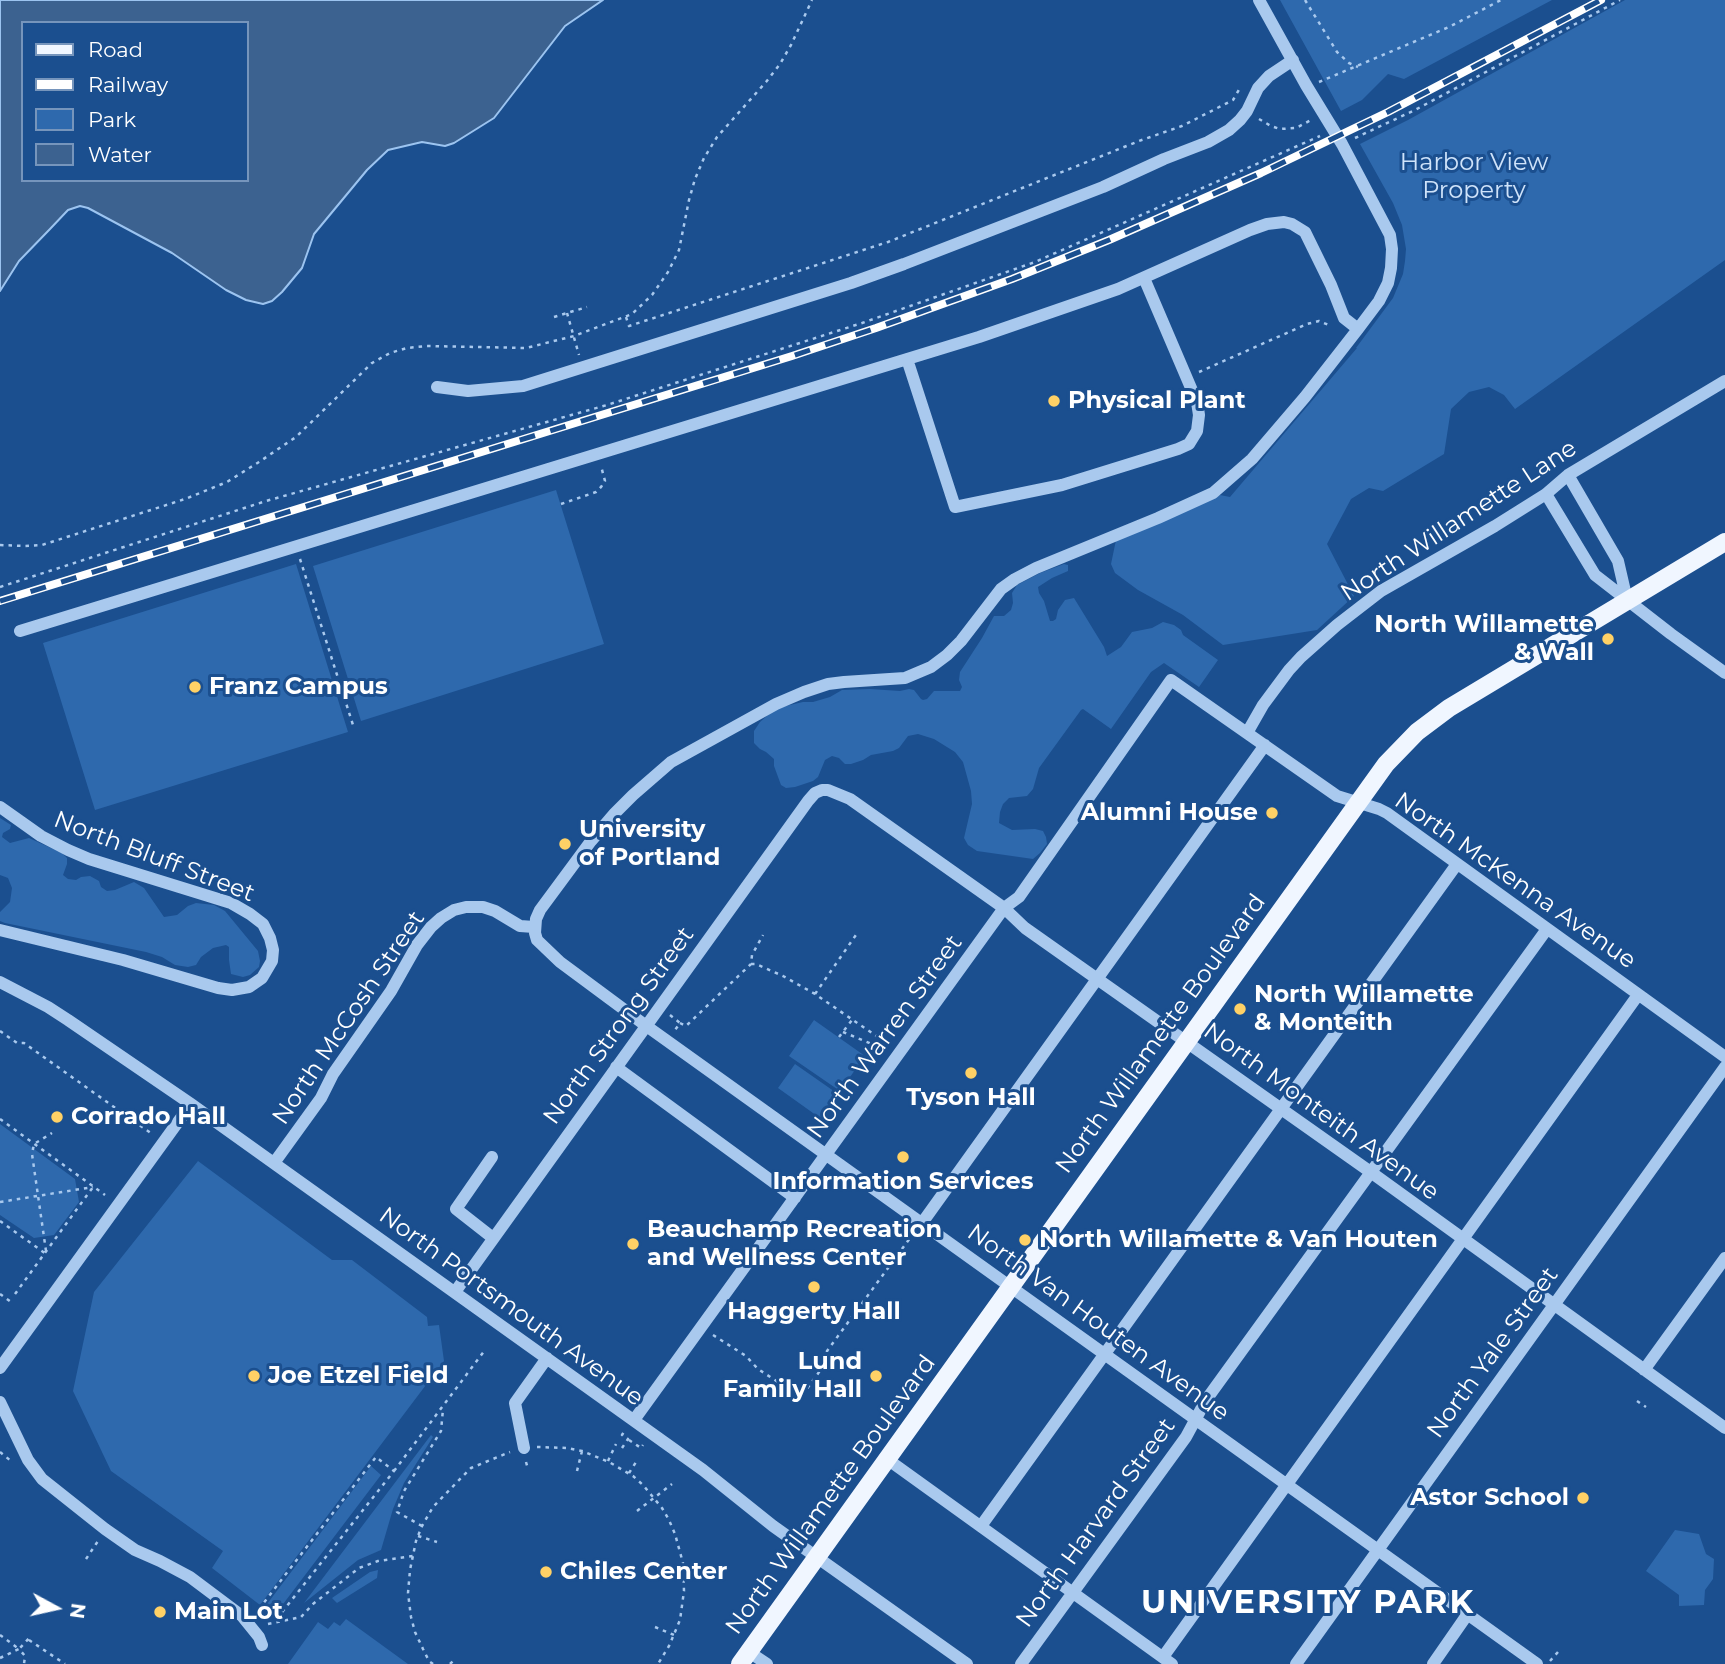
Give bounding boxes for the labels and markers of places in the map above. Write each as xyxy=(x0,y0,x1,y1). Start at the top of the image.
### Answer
place label: Physical Plant xyxy=(1068,387,1246,415)
marker: Physical Plant xyxy=(1046,393,1062,409)
place label: North Willamette & Wall xyxy=(1374,611,1594,667)
marker: North Willamette & Wall xyxy=(1600,631,1616,647)
place label: Franz Campus xyxy=(209,673,388,701)
marker: Franz Campus xyxy=(187,679,203,695)
place label: Alumni House xyxy=(1081,799,1258,827)
marker: Alumni House xyxy=(1264,805,1280,821)
place label: University of Portland xyxy=(579,816,720,872)
marker: University of Portland xyxy=(557,836,573,852)
place label: North Willamette & Monteith xyxy=(1254,981,1474,1037)
marker: North Willamette & Monteith xyxy=(1232,1001,1248,1017)
marker: Tyson Hall xyxy=(963,1065,979,1081)
place label: Tyson Hall xyxy=(906,1084,1036,1112)
place label: Corrado Hall xyxy=(71,1103,226,1131)
marker: Corrado Hall xyxy=(49,1109,65,1125)
marker: Information Services xyxy=(895,1149,911,1165)
place label: Information Services xyxy=(773,1168,1033,1196)
place label: Beauchamp Recreation and Wellness Center xyxy=(647,1216,942,1272)
place label: North Willamette & Van Houten xyxy=(1039,1226,1438,1254)
marker: North Willamette & Van Houten xyxy=(1017,1232,1033,1248)
marker: Beauchamp Recreation and Wellness Center xyxy=(625,1236,641,1252)
marker: Haggerty Hall xyxy=(806,1279,822,1295)
place label: Haggerty Hall xyxy=(727,1298,901,1326)
place label: Lund Family Hall xyxy=(723,1348,862,1404)
place label: Joe Etzel Field xyxy=(268,1362,449,1390)
marker: Joe Etzel Field xyxy=(246,1368,262,1384)
marker: Lund Family Hall xyxy=(868,1368,884,1384)
place label: Astor School xyxy=(1410,1484,1569,1512)
marker: Astor School xyxy=(1575,1490,1591,1506)
place label: Chiles Center xyxy=(560,1558,727,1586)
marker: Chiles Center xyxy=(538,1564,554,1580)
place label: Main Lot xyxy=(174,1598,283,1626)
marker: Main Lot xyxy=(152,1604,168,1620)

